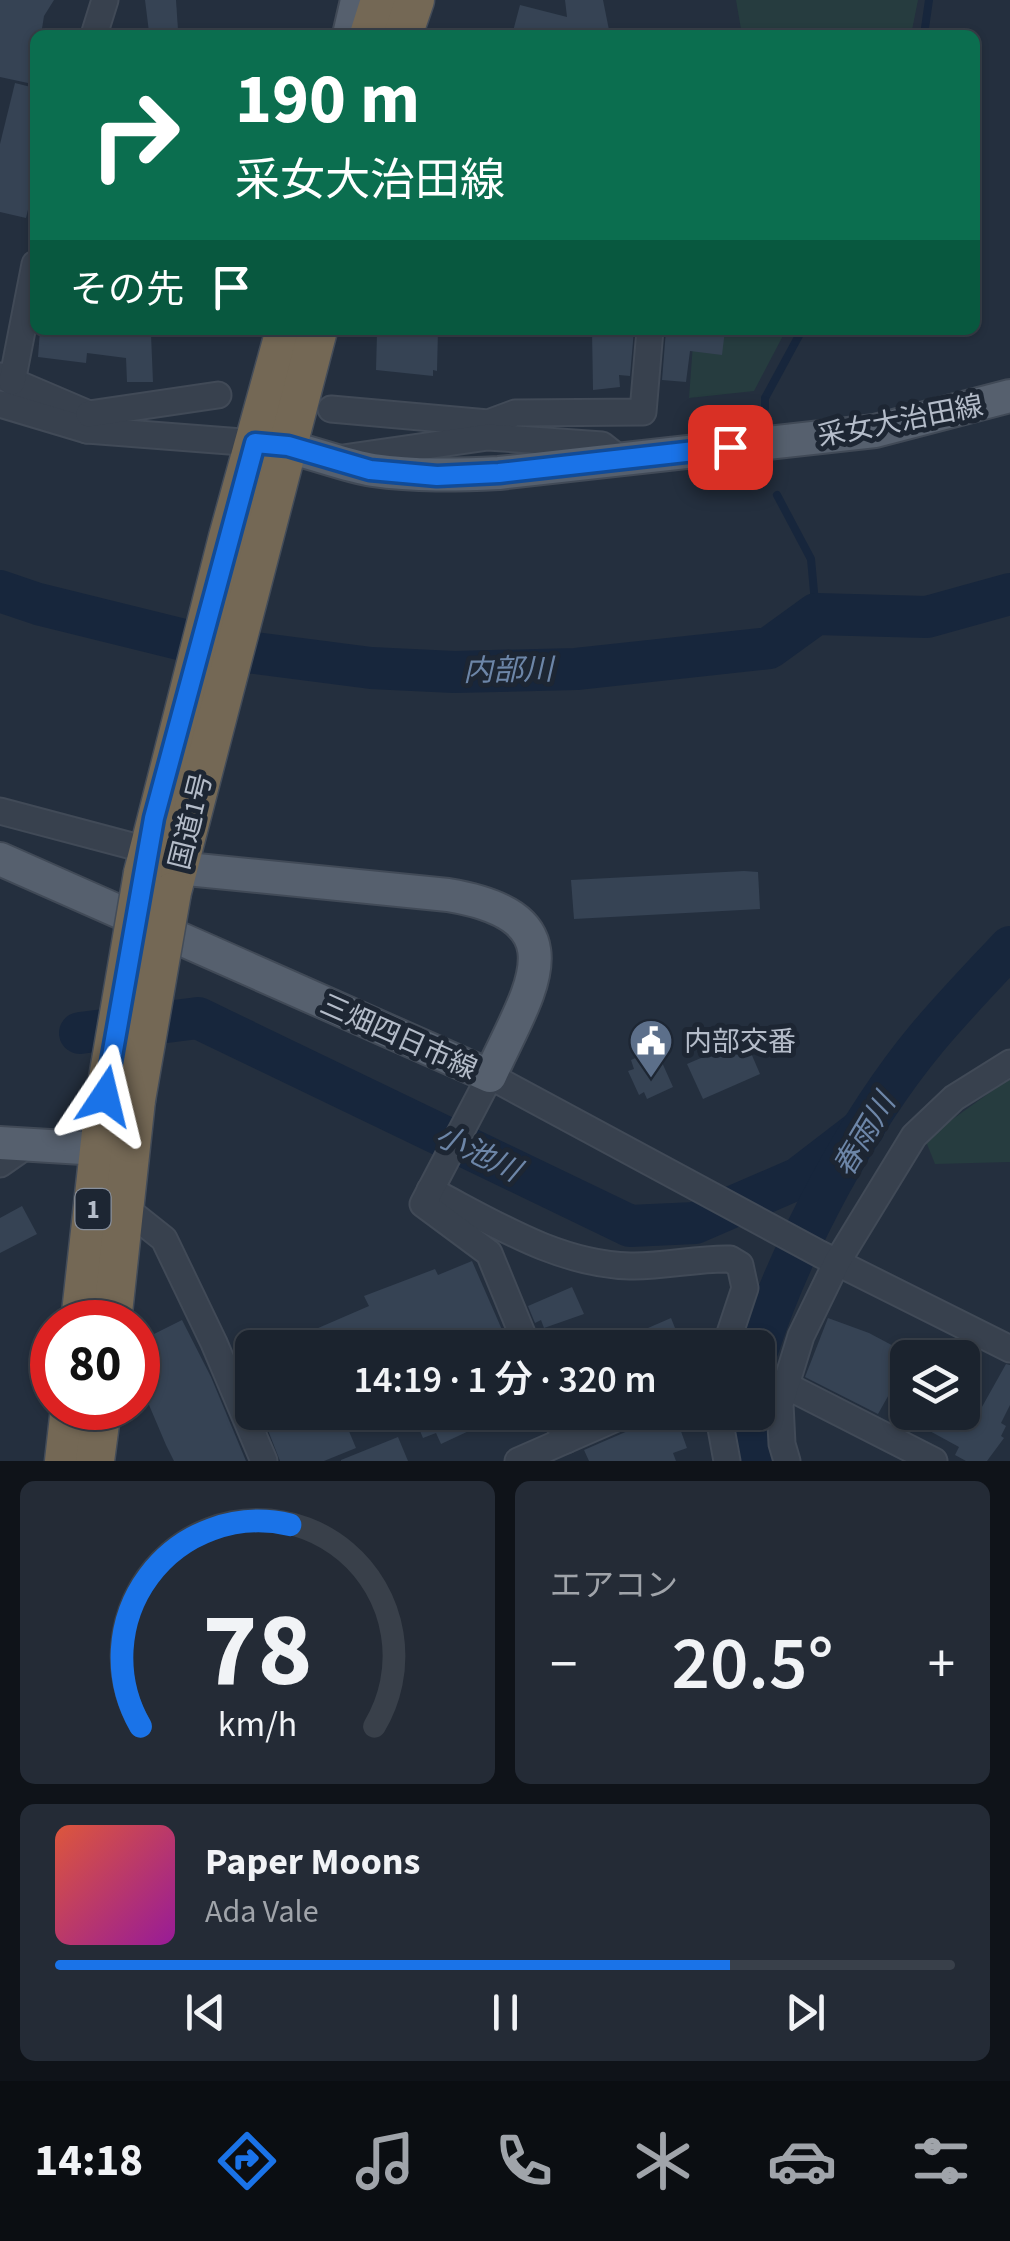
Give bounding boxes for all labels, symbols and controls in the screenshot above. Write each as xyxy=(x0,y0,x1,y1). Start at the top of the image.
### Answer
text: 190 m xyxy=(235,50,420,150)
icon: right xyxy=(70,70,200,200)
text: 采女大治田線 xyxy=(235,149,505,213)
icon: arrive xyxy=(204,260,259,315)
text: その先 xyxy=(70,263,184,317)
street label: 采女大治田線 xyxy=(814,385,986,457)
pin xyxy=(688,405,773,490)
icon: arrive xyxy=(703,420,758,475)
water label: 内部川 xyxy=(463,648,556,693)
street label: 国道1号 xyxy=(160,769,222,874)
street label: 三畑四日市線 xyxy=(314,984,483,1089)
public building icon: 内部交番 xyxy=(628,1018,674,1079)
place label: 内部交番 xyxy=(684,1022,796,1062)
position arrow xyxy=(53,1044,157,1148)
water label: 春雨川 xyxy=(823,1083,908,1185)
water label: 小池川 xyxy=(428,1114,530,1194)
road number: 1 xyxy=(76,1189,110,1229)
speed limit sign: 80 xyxy=(30,1300,160,1430)
map controls xyxy=(890,1340,980,1430)
button: layers xyxy=(890,1340,980,1430)
text: 14:19 · 1 分 · 320 m xyxy=(354,1353,656,1407)
text: エアコン xyxy=(550,1563,678,1609)
text: 78 xyxy=(203,1578,312,1726)
text: 20.5° xyxy=(671,1611,834,1718)
text: − xyxy=(550,1626,577,1704)
text: + xyxy=(928,1626,955,1704)
text: km/h xyxy=(218,1699,297,1750)
text: Paper Moons xyxy=(205,1835,420,1889)
text: Ada Vale xyxy=(205,1889,319,1935)
icon: previous xyxy=(178,1985,233,2040)
icon: pause xyxy=(478,1985,533,2040)
icon: next xyxy=(778,1985,833,2040)
icon: directions xyxy=(212,2126,282,2196)
icon: music xyxy=(350,2126,420,2196)
icon: phone xyxy=(489,2126,559,2196)
icon: climate xyxy=(628,2126,698,2196)
icon: car xyxy=(767,2126,837,2196)
icon: filters xyxy=(906,2126,976,2196)
text: 14:18 xyxy=(34,2129,143,2193)

